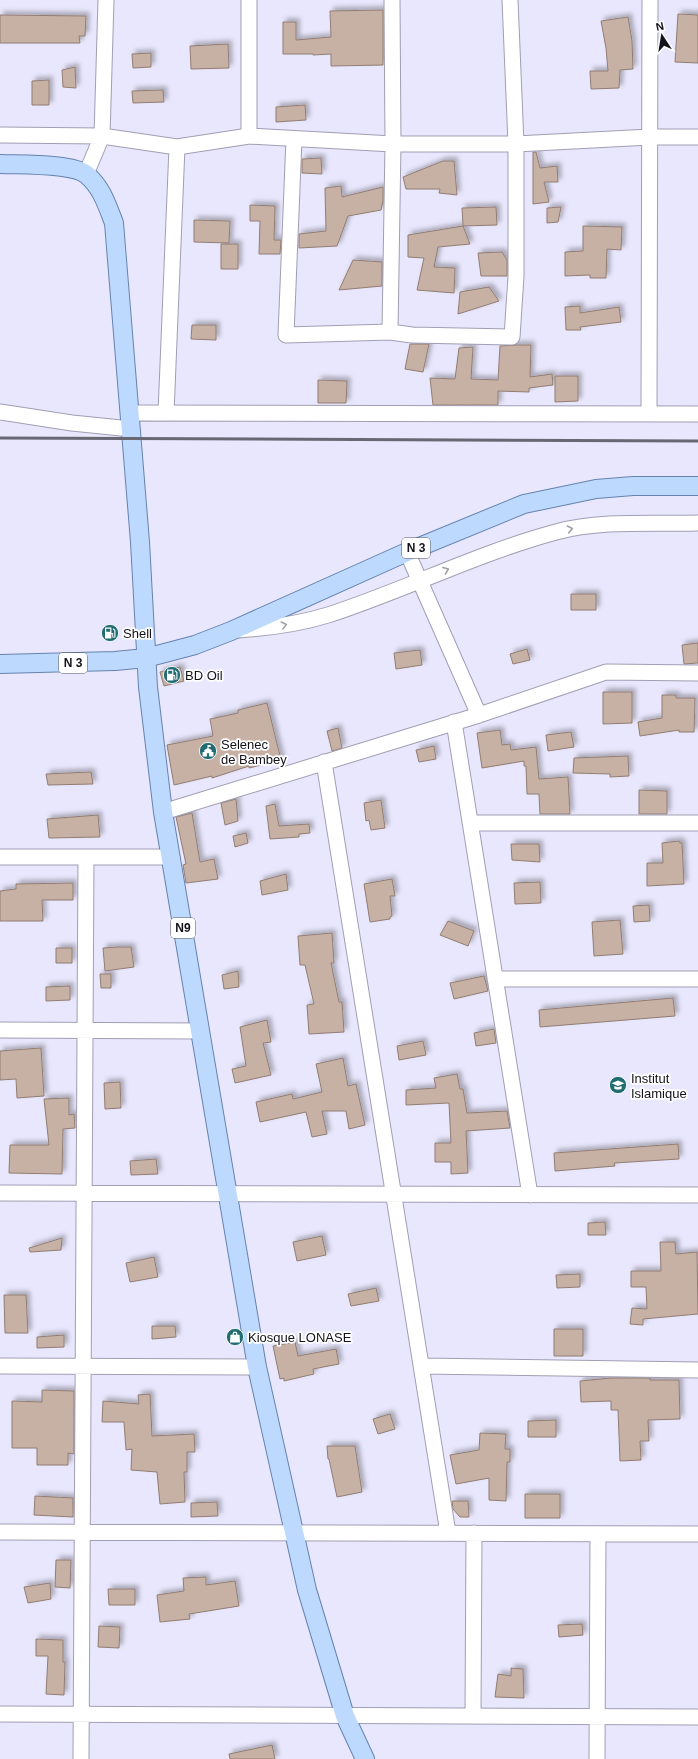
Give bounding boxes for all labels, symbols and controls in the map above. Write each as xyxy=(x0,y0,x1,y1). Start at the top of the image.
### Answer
north arrow xyxy=(642,16,682,56)
text: N xyxy=(655,20,665,33)
one-way arrow xyxy=(566,525,573,533)
road number: N 3 xyxy=(402,538,430,558)
one-way arrow xyxy=(443,566,450,574)
one-way arrow xyxy=(281,622,287,630)
fuel station icon: Shell xyxy=(100,623,120,643)
place label: Shell xyxy=(123,626,152,641)
road number: N 3 xyxy=(59,653,87,673)
fuel station icon: BD Oil xyxy=(162,665,182,685)
place label: BD Oil xyxy=(185,668,223,683)
place label: Selenec de Bambey xyxy=(221,737,287,767)
public building icon: Selenec de Bambey xyxy=(198,741,218,761)
road number: N9 xyxy=(171,918,195,938)
place label: Institut Islamique xyxy=(631,1071,687,1101)
school or university icon: Institut Islamique xyxy=(608,1075,628,1095)
shop icon: Kiosque LONASE xyxy=(225,1327,245,1347)
place label: Kiosque LONASE xyxy=(248,1330,352,1345)

